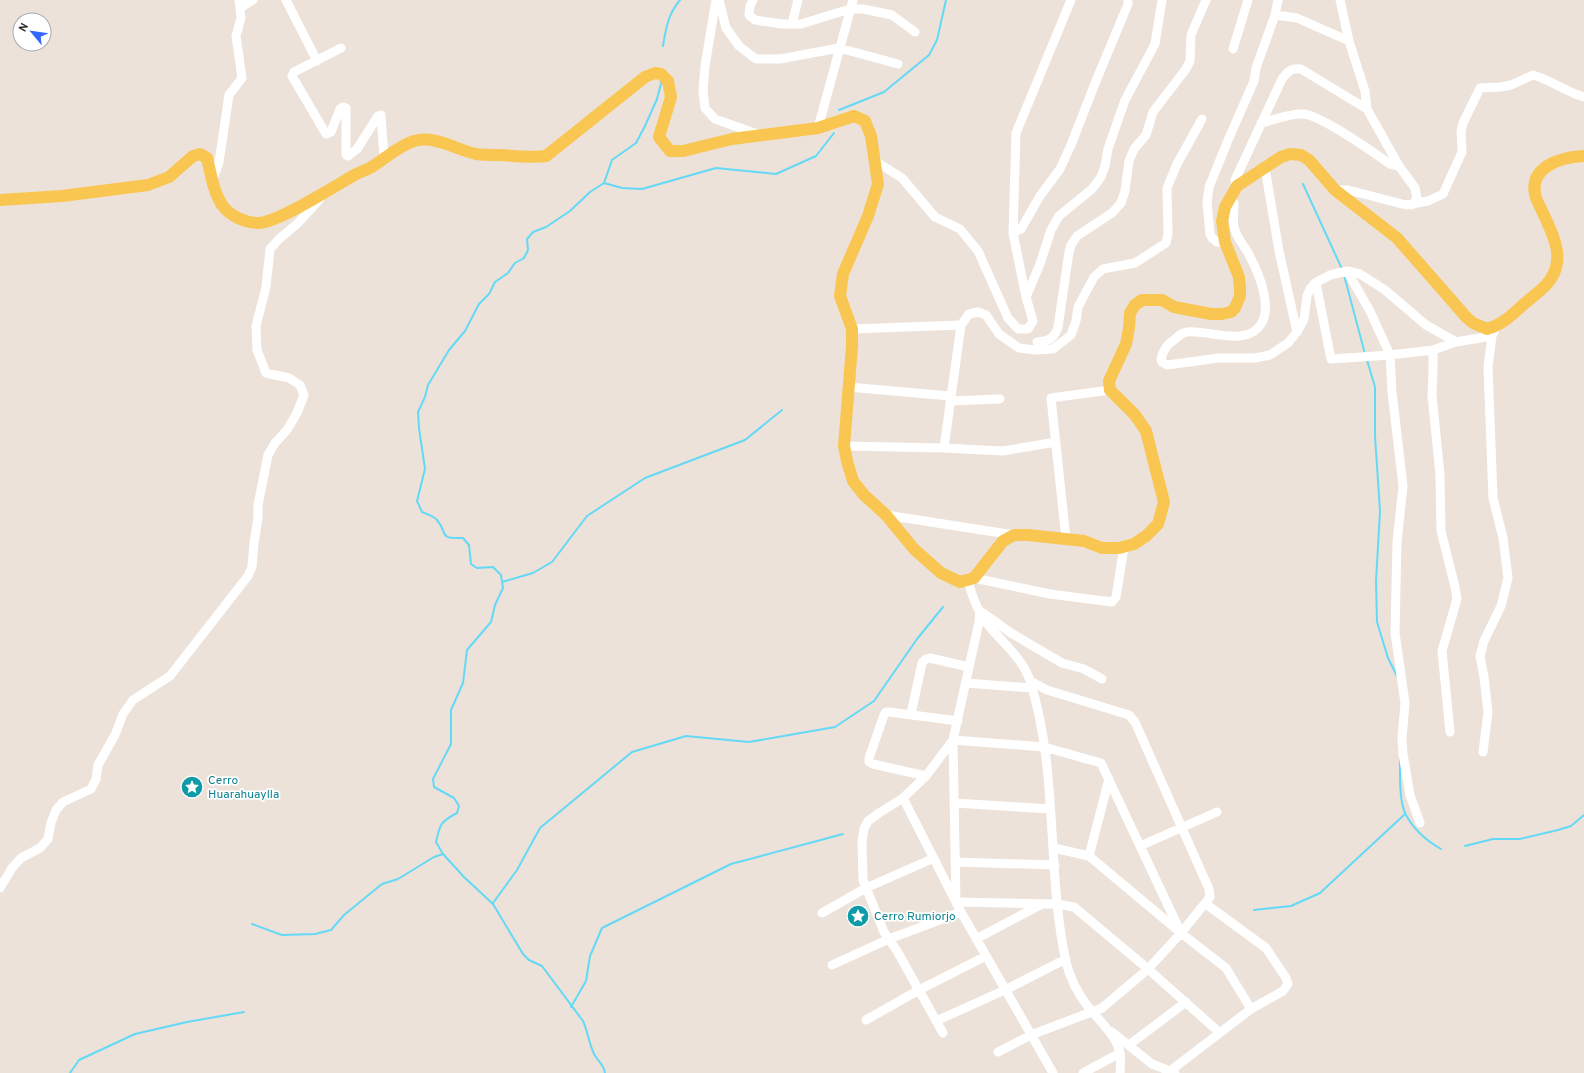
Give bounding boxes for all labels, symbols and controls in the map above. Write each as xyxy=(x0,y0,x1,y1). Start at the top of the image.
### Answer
north arrow xyxy=(12,12,52,52)
text: N xyxy=(16,21,32,34)
place label: Cerro Huarahuaylla xyxy=(208,773,279,803)
place icon: Cerro Huarahuaylla xyxy=(179,774,205,800)
place icon: Cerro Rumiorjo xyxy=(845,903,871,929)
place label: Cerro Rumiorjo xyxy=(874,909,956,925)

